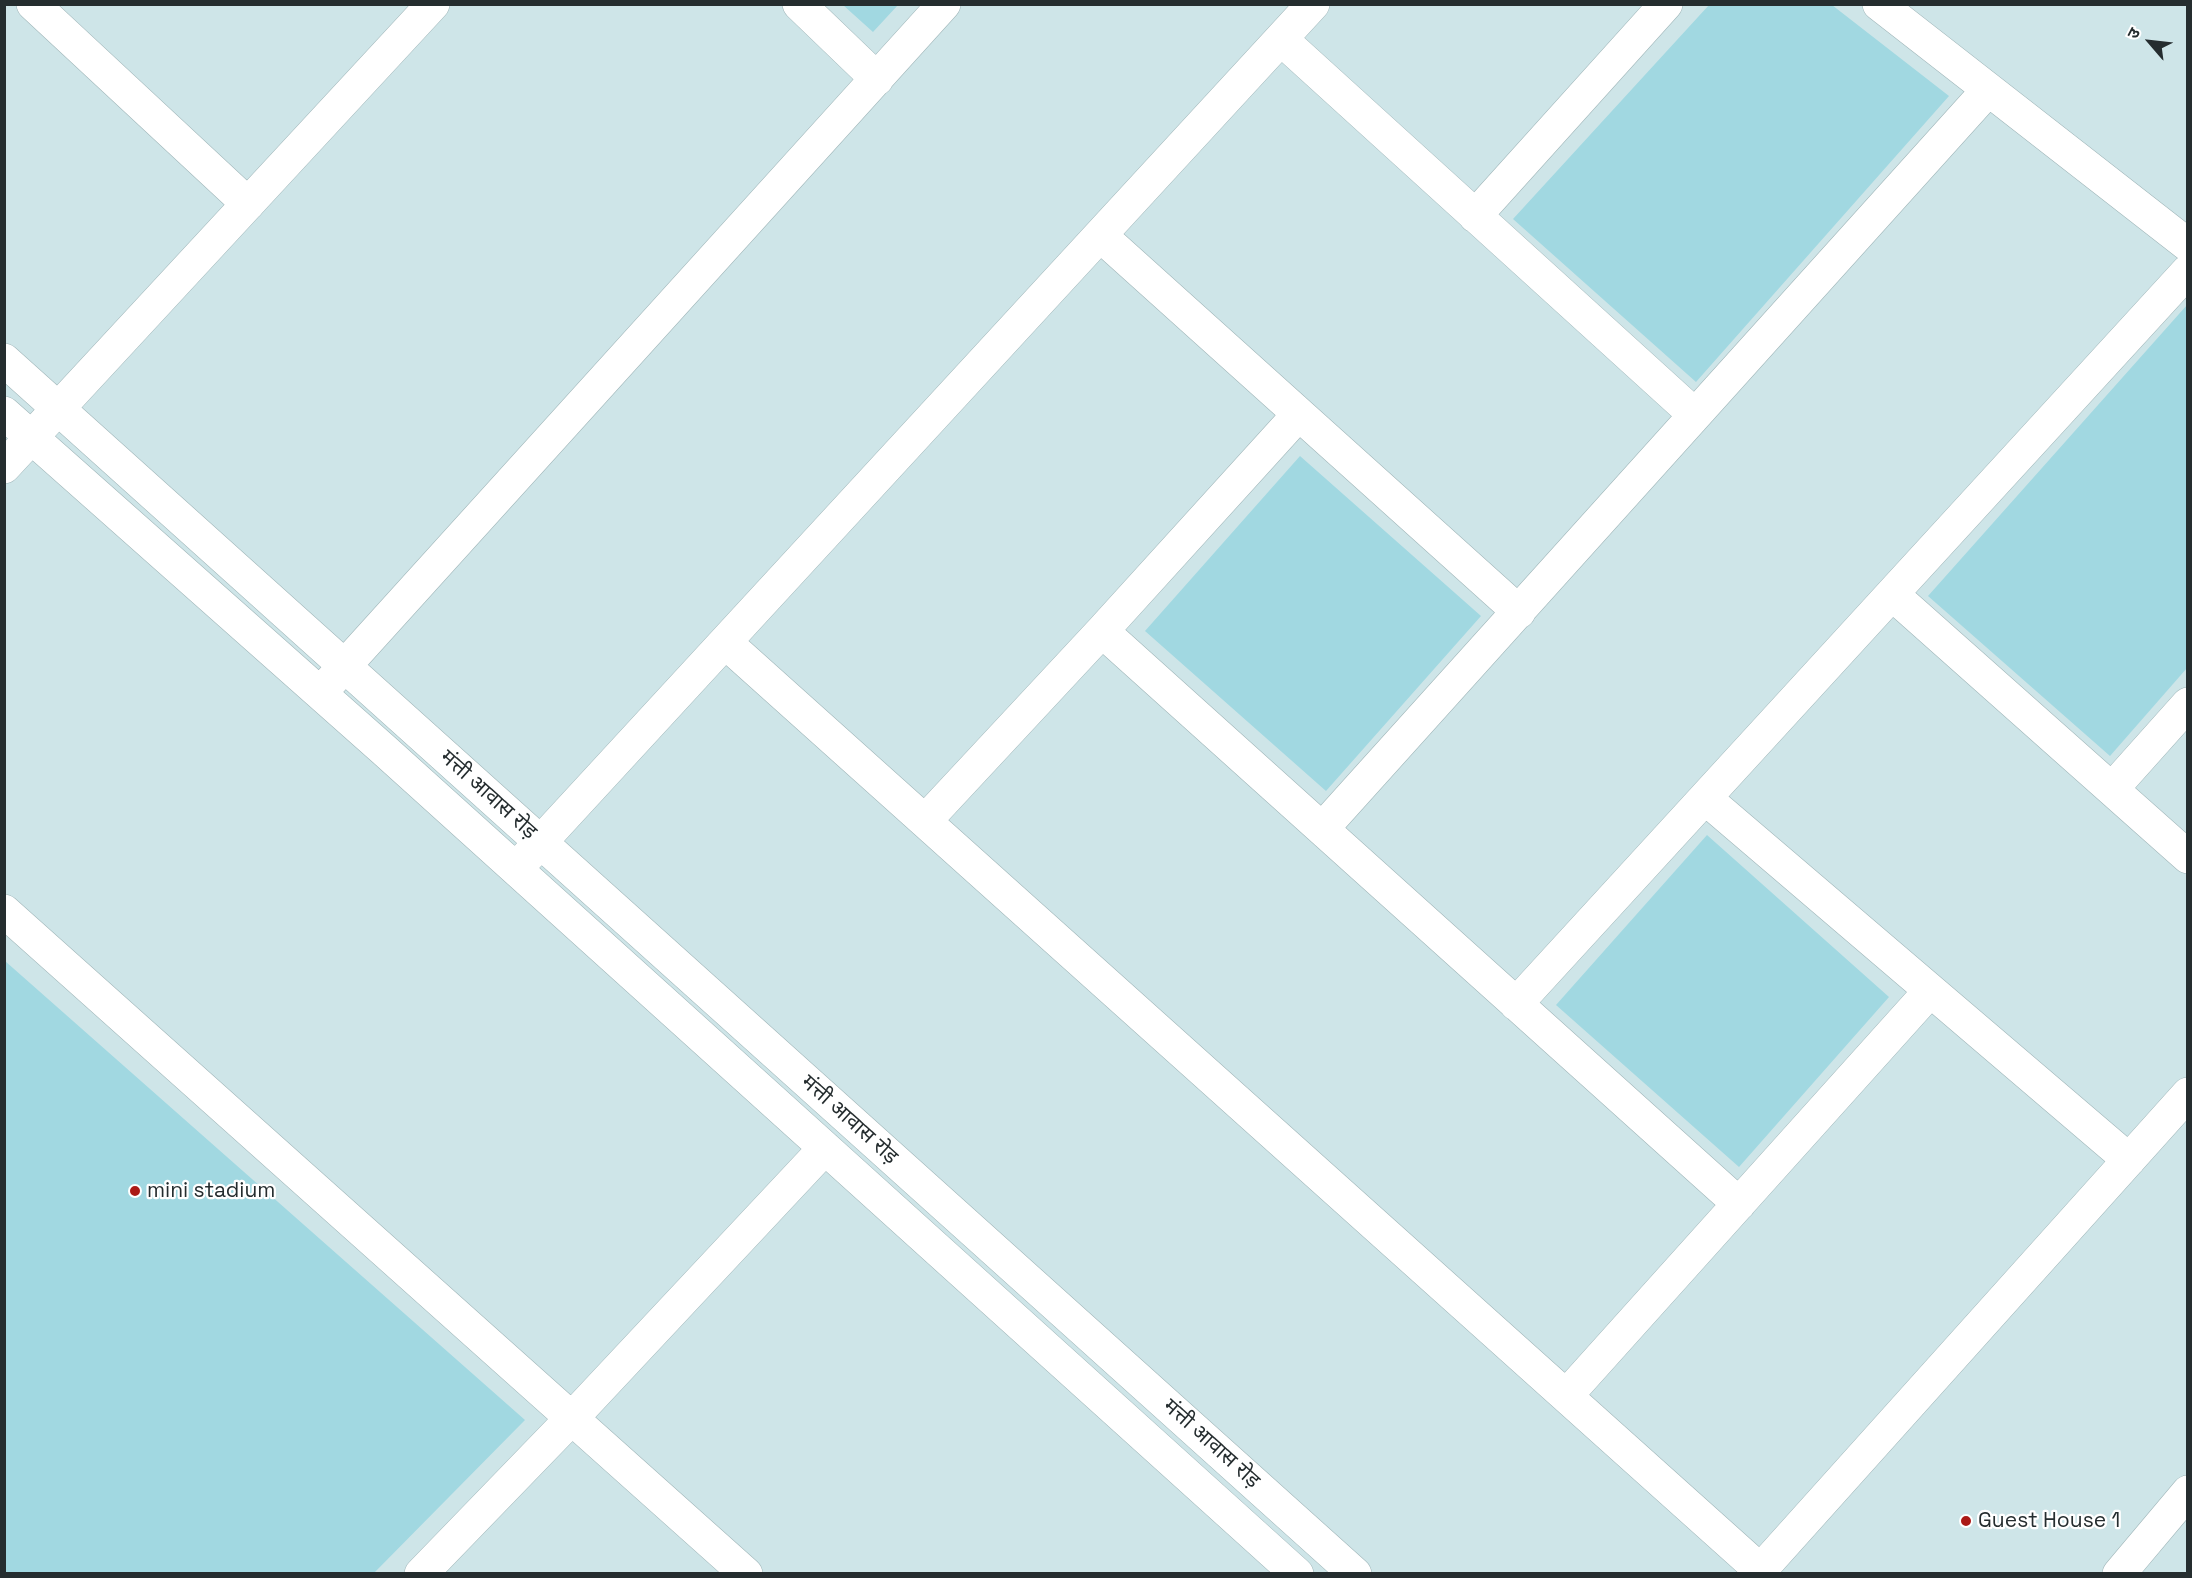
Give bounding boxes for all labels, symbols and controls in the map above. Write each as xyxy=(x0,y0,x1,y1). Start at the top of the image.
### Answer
north arrow xyxy=(2120,12,2180,72)
text: उ xyxy=(2122,24,2145,42)
street label: मंत्ती आवास रोड़ xyxy=(434,745,542,845)
street label: मंत्ती आवास रोड़ xyxy=(795,1070,903,1170)
place label: mini stadium xyxy=(147,1178,275,1204)
marker: mini stadium xyxy=(128,1184,142,1198)
street label: मंत्ती आवास रोड़ xyxy=(1157,1394,1265,1494)
place label: Guest House 1 xyxy=(1978,1508,2120,1534)
marker: Guest House 1 xyxy=(1959,1514,1973,1528)

